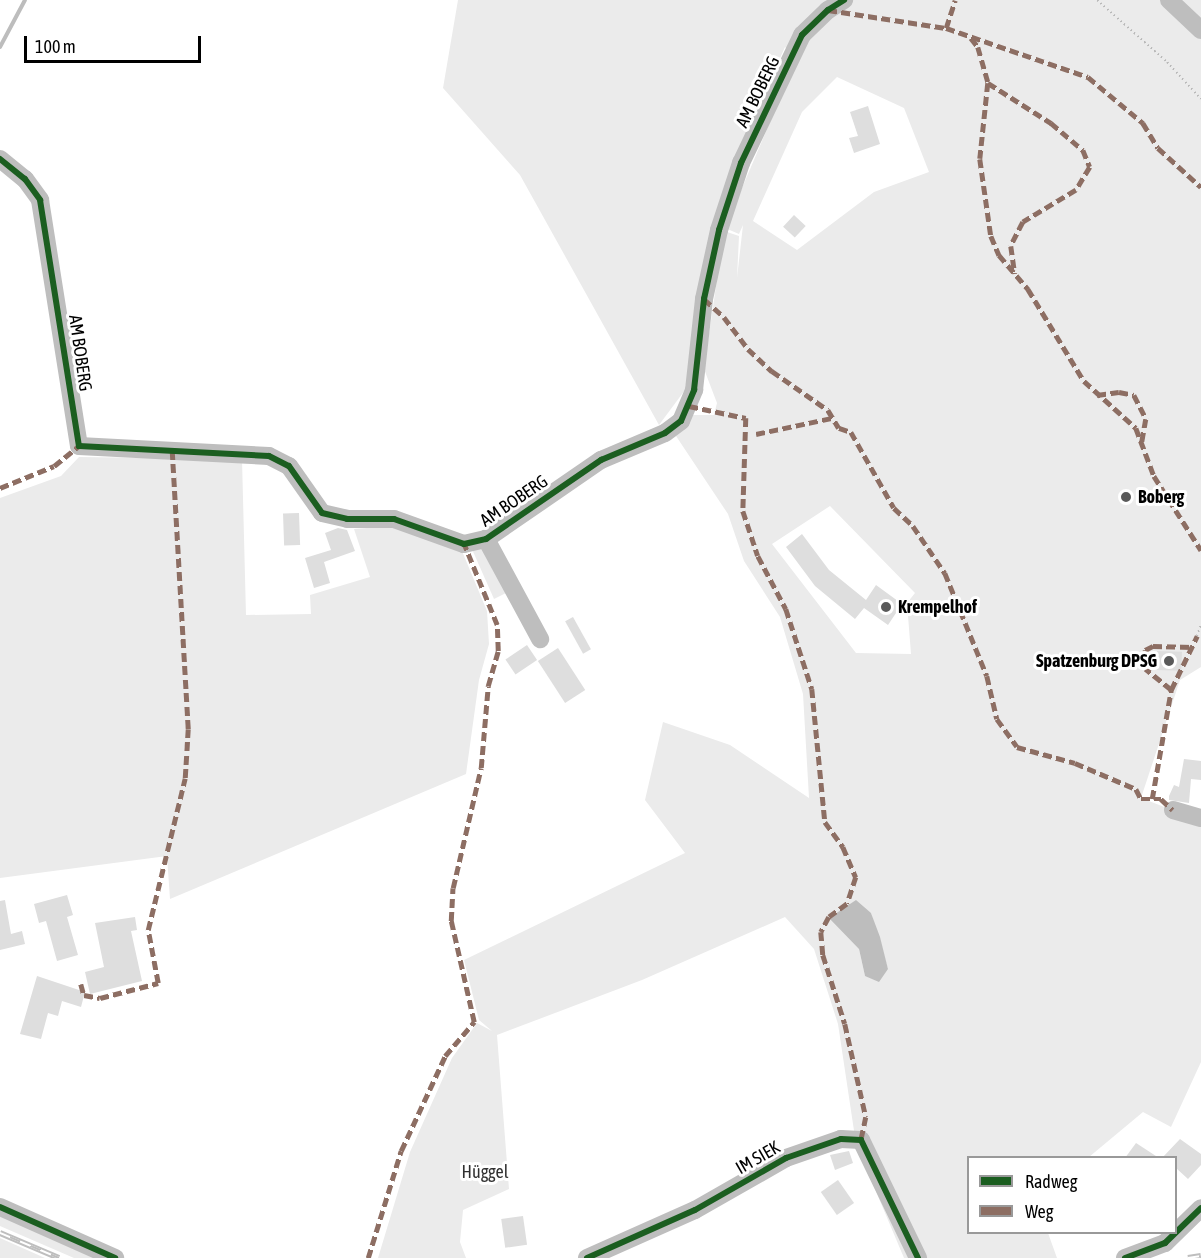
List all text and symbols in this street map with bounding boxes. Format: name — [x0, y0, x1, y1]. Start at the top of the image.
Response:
scale bar — [27, 24, 204, 62]
text: 100 m — [35, 36, 76, 57]
street label: AM BOBERG — [731, 53, 785, 131]
street label: AM BOBERG — [64, 313, 96, 393]
street label: AM BOBERG — [476, 471, 552, 531]
place label: Boberg — [1138, 486, 1184, 508]
marker: Boberg — [1119, 490, 1133, 504]
place label: Krempelhof — [898, 596, 977, 618]
marker: Krempelhof — [879, 600, 893, 614]
place label: Spatzenburg DPSG — [1036, 650, 1157, 672]
marker: Spatzenburg DPSG — [1162, 654, 1176, 668]
street label: IM SIEK — [732, 1137, 784, 1179]
legend — [967, 1156, 1177, 1234]
park label: Hüggel — [462, 1161, 508, 1183]
text: Radweg — [1025, 1171, 1077, 1192]
text: Weg — [1025, 1201, 1053, 1222]

